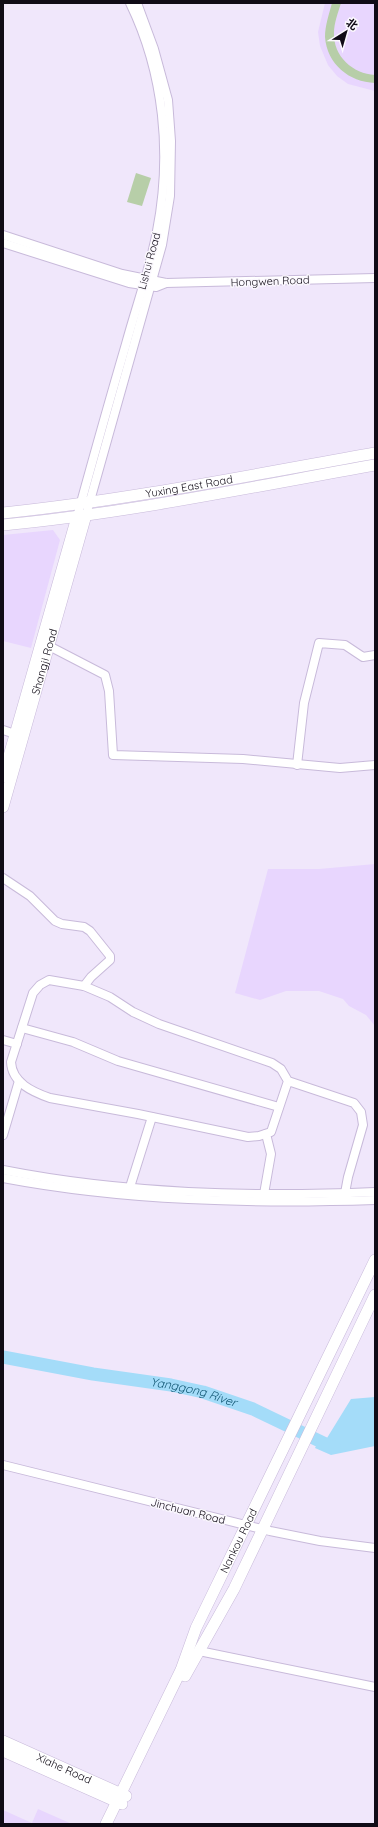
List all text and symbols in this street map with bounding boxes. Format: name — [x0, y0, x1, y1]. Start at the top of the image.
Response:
north arrow — [326, 12, 366, 52]
text: 北 — [343, 15, 361, 33]
street label: Lishui Road — [135, 231, 163, 291]
street label: Hongwen Road — [230, 273, 310, 289]
street label: Yuxing East Road — [144, 472, 234, 501]
street label: Shangji Road — [28, 627, 60, 696]
water label: Yanggong River — [150, 1374, 240, 1410]
street label: Jinchuan Road — [149, 1495, 227, 1527]
street label: Nankou Road — [217, 1506, 260, 1575]
street label: Xiahe Road — [35, 1750, 94, 1787]

